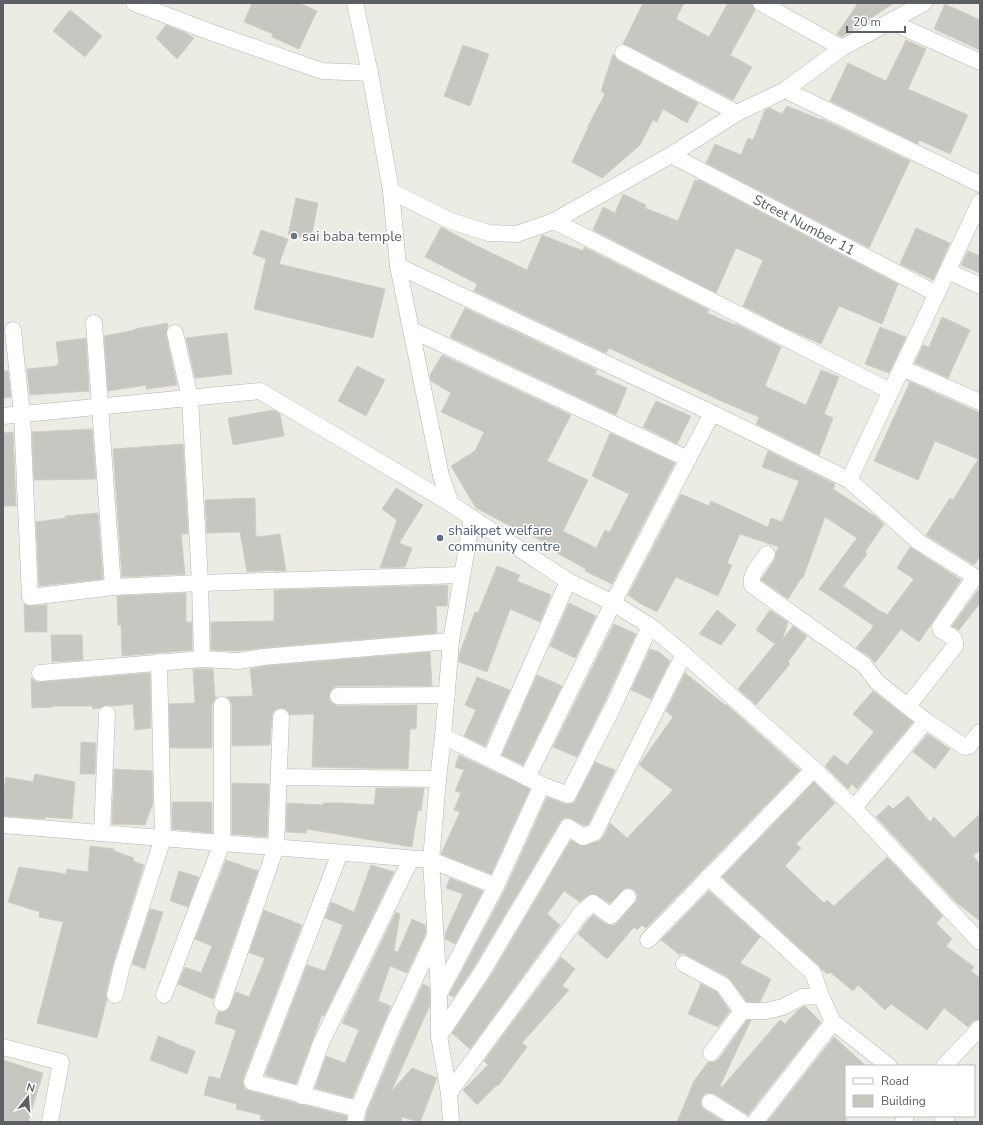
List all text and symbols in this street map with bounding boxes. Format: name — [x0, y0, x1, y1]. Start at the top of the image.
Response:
scale bar — [847, 8, 905, 34]
text: 20 m — [853, 14, 881, 30]
street label: Street Number 11 — [750, 190, 858, 260]
place label: sai baba temple — [302, 227, 402, 246]
marker: sai baba temple — [289, 231, 299, 241]
place label: shaikpet welfare community centre — [448, 521, 560, 556]
marker: shaikpet welfare community centre — [435, 533, 445, 543]
legend — [845, 1065, 975, 1117]
text: Road — [881, 1073, 909, 1089]
north arrow — [8, 1077, 48, 1117]
text: N — [25, 1080, 37, 1096]
text: Building — [881, 1093, 926, 1109]

